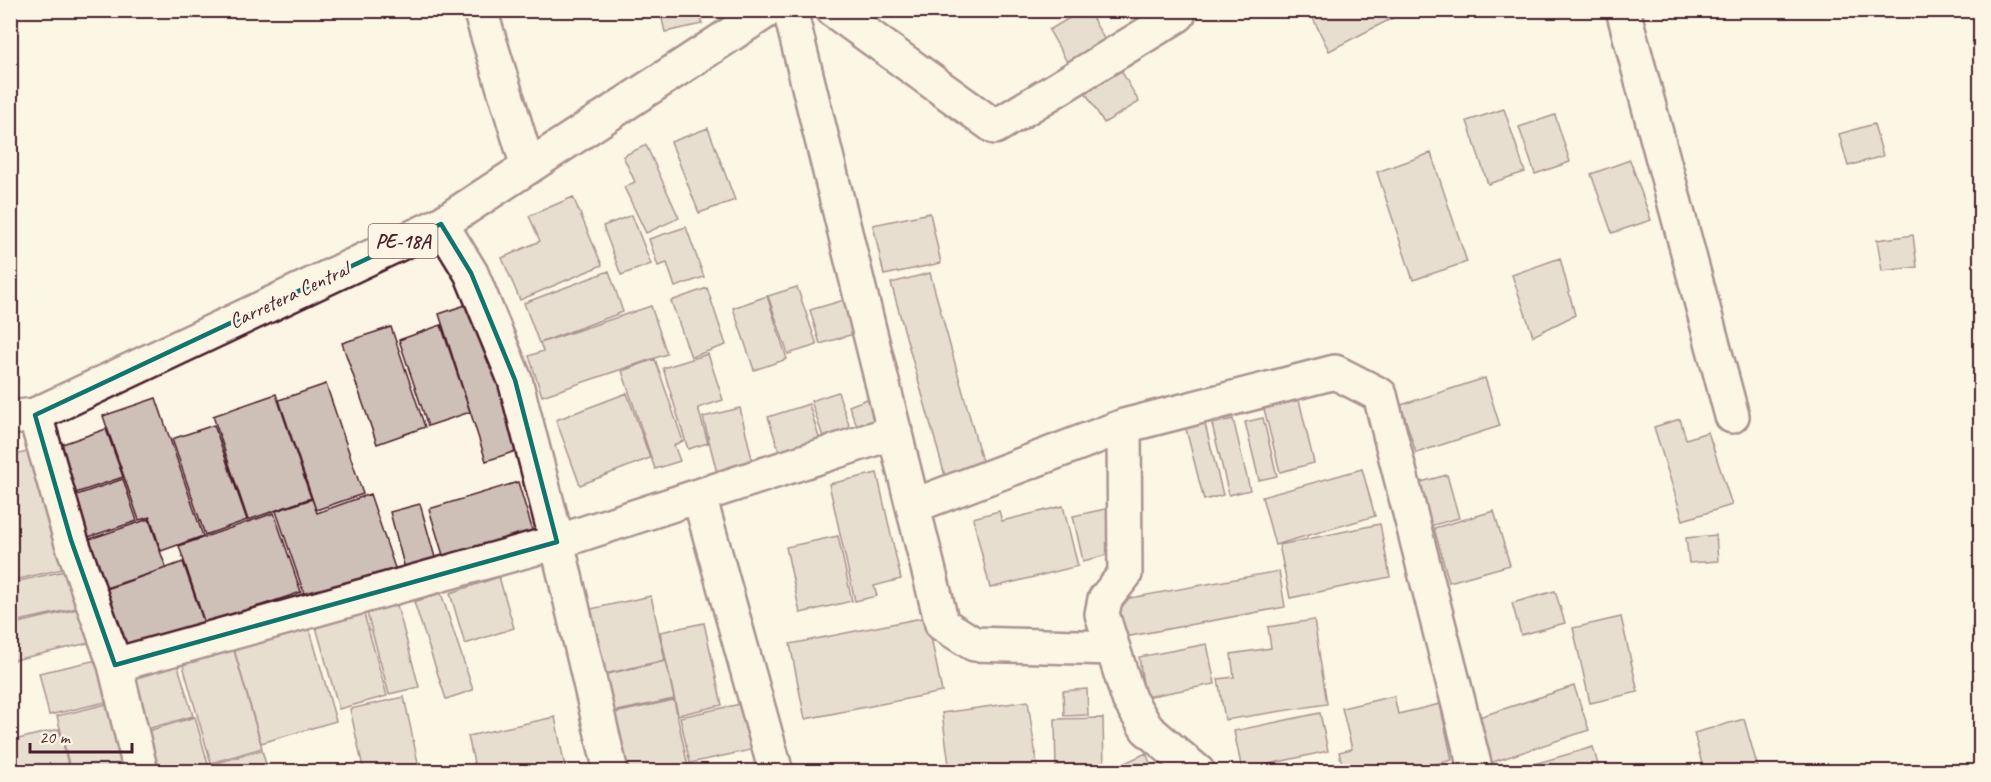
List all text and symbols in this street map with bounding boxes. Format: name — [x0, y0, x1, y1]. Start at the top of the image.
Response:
road number: PE-18A — [368, 224, 438, 258]
street label: Carretera Central — [225, 254, 356, 334]
scale bar — [30, 716, 132, 754]
text: 20 m — [39, 726, 72, 748]

